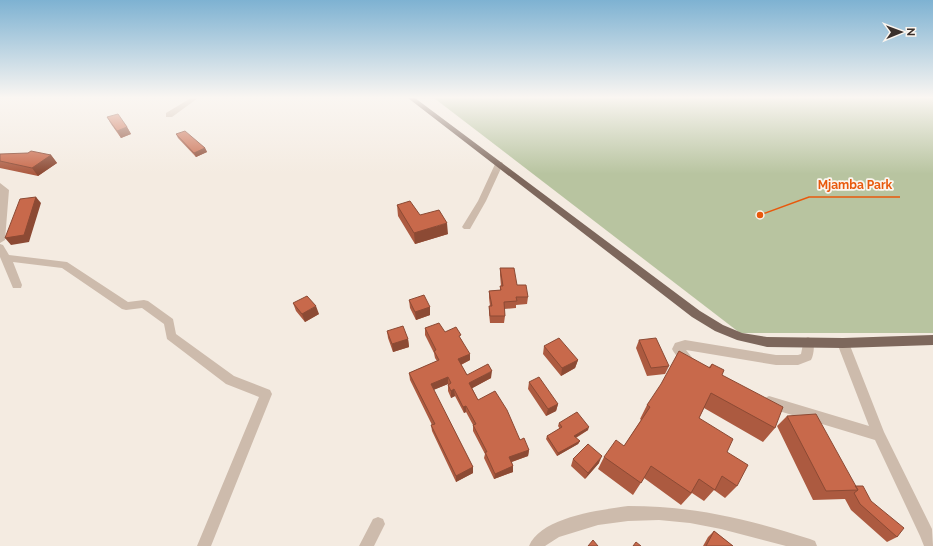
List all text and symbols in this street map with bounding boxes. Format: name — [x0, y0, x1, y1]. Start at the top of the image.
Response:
north arrow — [881, 12, 921, 52]
text: N — [904, 28, 917, 36]
callout: Mjamba Park — [809, 173, 900, 197]
text: Mjamba Park — [818, 178, 893, 192]

